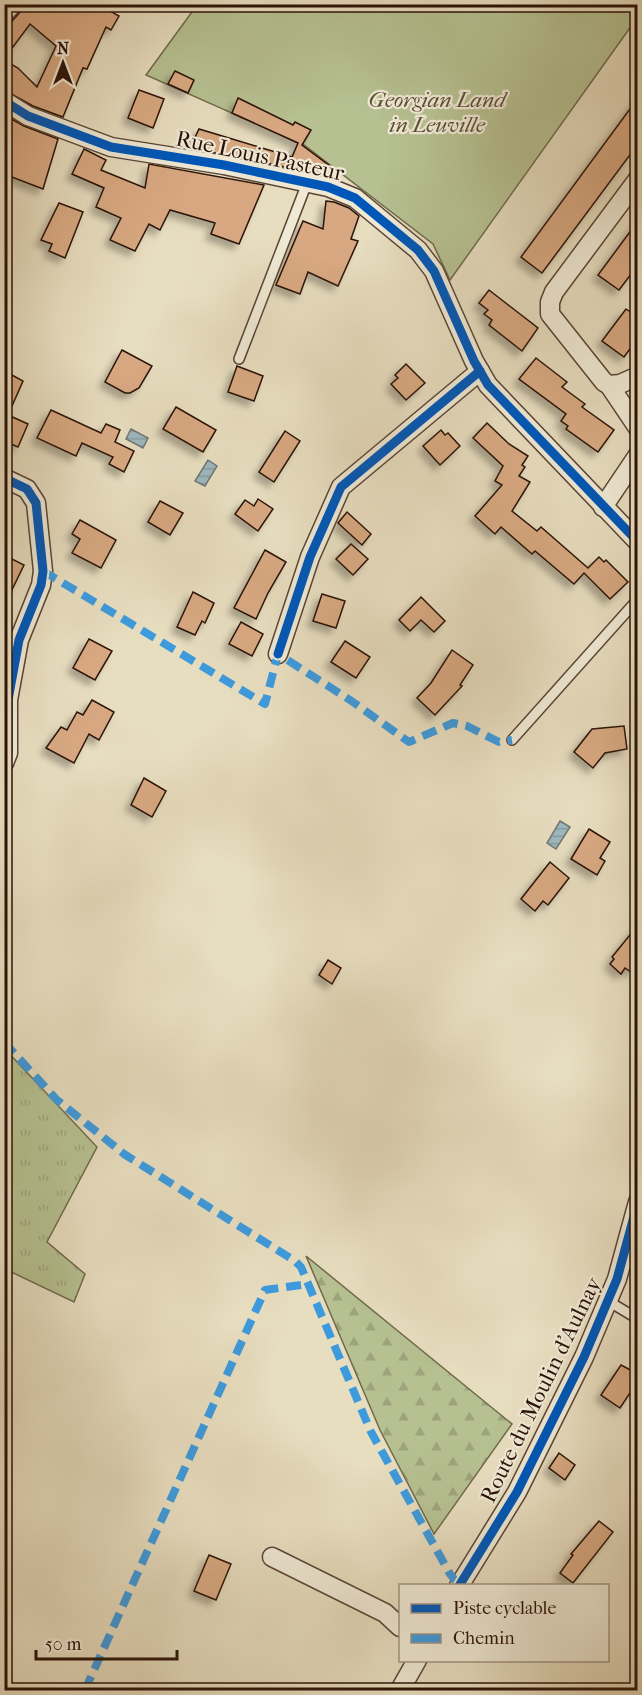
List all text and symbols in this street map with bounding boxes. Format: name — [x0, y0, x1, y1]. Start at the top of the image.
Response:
north arrow — [33, 33, 93, 93]
text: N — [57, 39, 70, 58]
park label: Georgian Land in Leuville — [369, 87, 508, 138]
street label: Rue Louis Pasteur — [173, 125, 347, 187]
street label: Route du Moulin d'Aulnay — [475, 1272, 607, 1507]
legend — [399, 1584, 609, 1662]
text: Piste cyclable — [453, 1598, 556, 1619]
scale bar — [36, 1623, 177, 1661]
text: Chemin — [453, 1628, 515, 1649]
text: 50 m — [45, 1634, 82, 1655]

